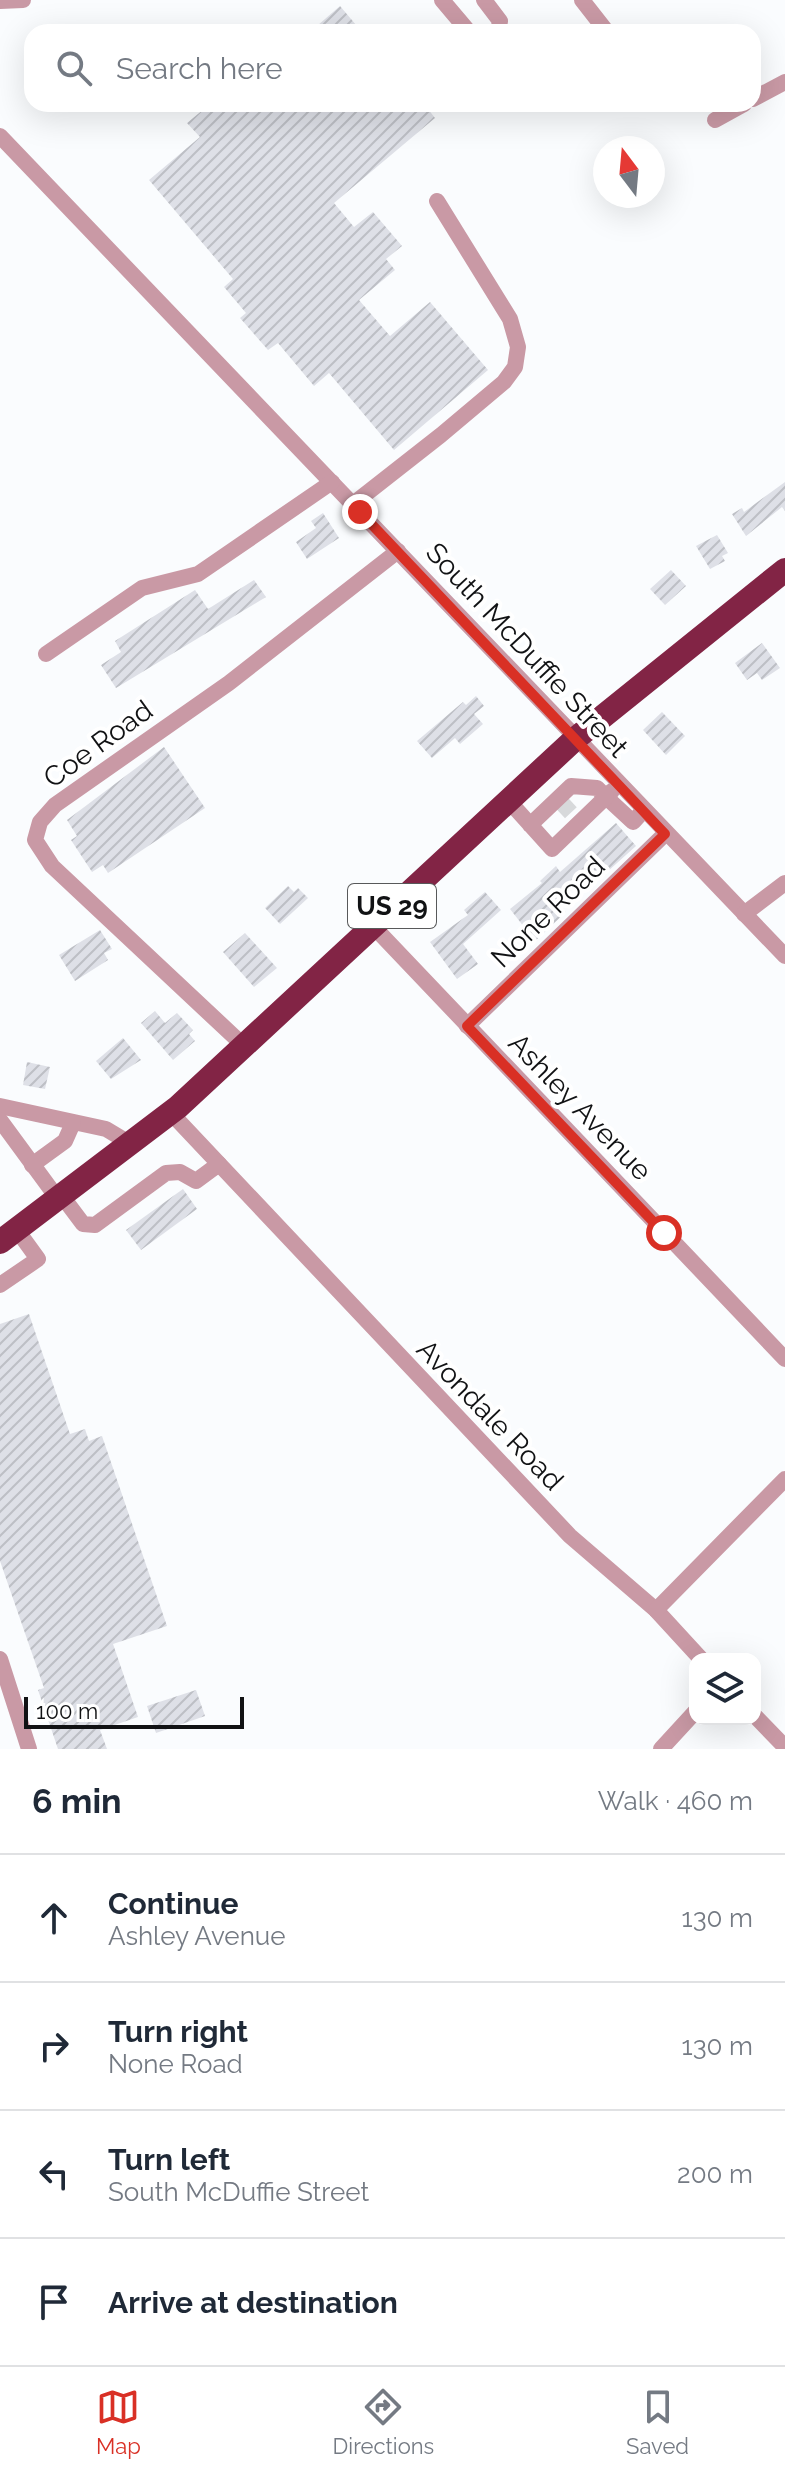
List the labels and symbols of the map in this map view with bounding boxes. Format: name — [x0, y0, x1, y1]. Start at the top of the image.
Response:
north arrow — [593, 136, 665, 208]
route end — [342, 494, 378, 530]
street label: South McDuffie Street — [419, 536, 635, 765]
street label: Coe Road — [37, 693, 159, 795]
street label: None Road — [484, 850, 612, 974]
road number: US 29 — [348, 884, 436, 928]
street label: Ashley Avenue — [502, 1027, 658, 1187]
route start — [646, 1215, 682, 1251]
street label: Avondale Road — [410, 1333, 570, 1497]
scale bar — [24, 1693, 244, 1729]

